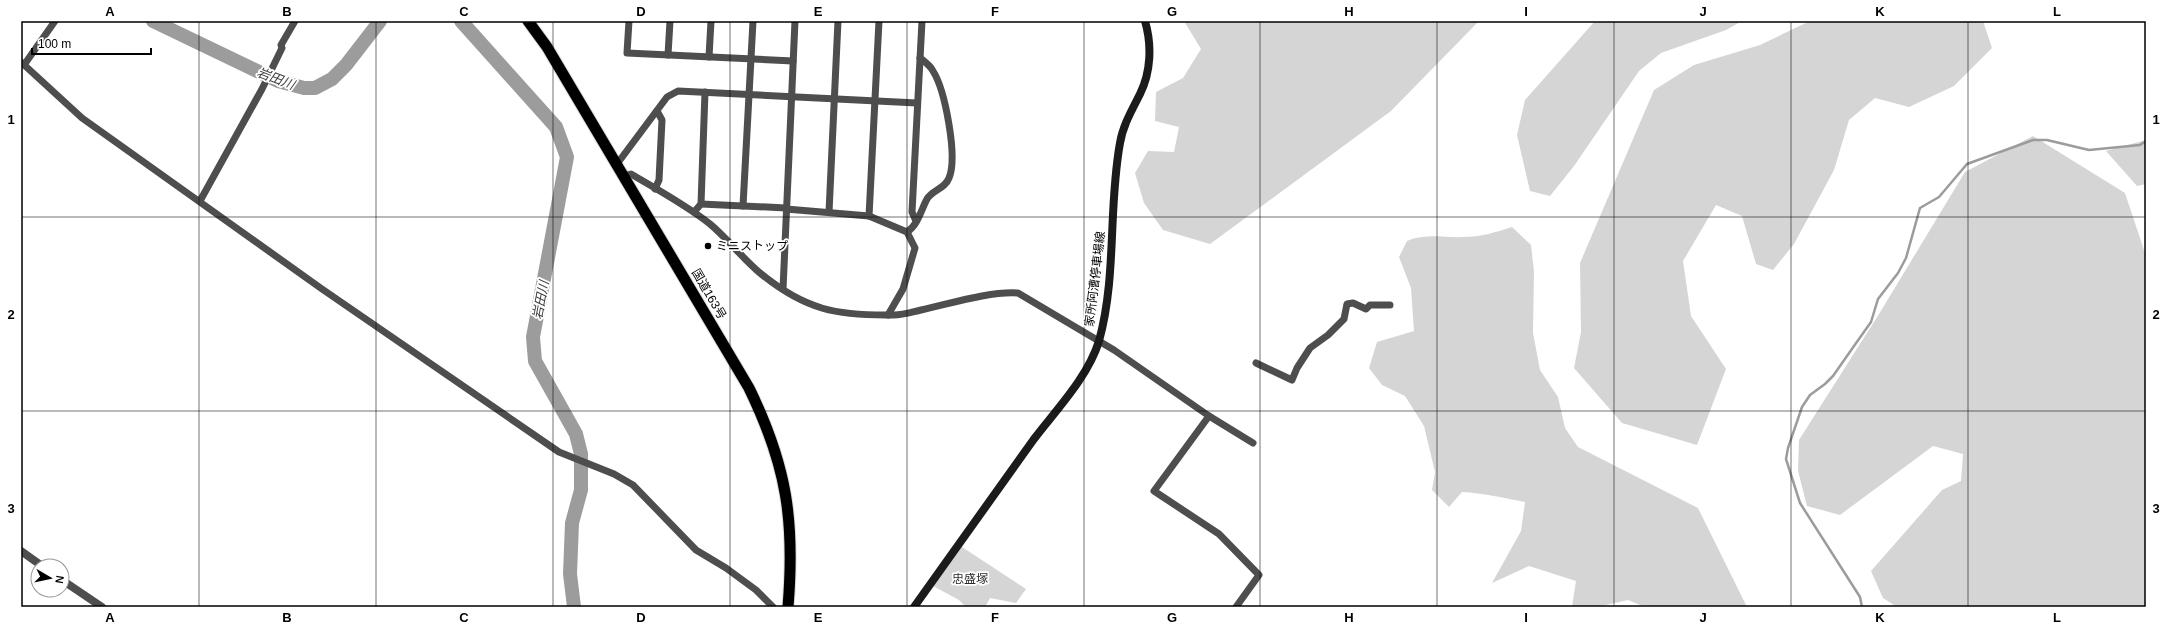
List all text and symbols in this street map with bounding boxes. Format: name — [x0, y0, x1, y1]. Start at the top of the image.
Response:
text: A — [105, 4, 115, 19]
text: B — [282, 4, 292, 19]
text: C — [459, 4, 469, 19]
text: D — [636, 4, 646, 19]
text: E — [814, 4, 823, 19]
text: F — [991, 4, 999, 19]
text: G — [1167, 4, 1177, 19]
text: H — [1344, 4, 1354, 19]
text: I — [1524, 4, 1528, 19]
text: J — [1699, 4, 1707, 19]
text: K — [1875, 4, 1885, 19]
text: L — [2053, 4, 2061, 19]
scale bar — [32, 30, 151, 56]
text: 100 m — [38, 37, 71, 51]
water label: 岩田川 — [255, 64, 299, 93]
text: 1 — [7, 112, 15, 127]
text: 1 — [2152, 112, 2160, 127]
street label: 家所阿漕停車場線 — [1082, 230, 1108, 328]
place label: ミニストップ — [716, 239, 788, 253]
marker: ミニストップ — [703, 241, 713, 251]
street label: 国道163号 — [689, 266, 729, 322]
water label: 岩田川 — [529, 278, 552, 321]
text: 2 — [7, 307, 15, 322]
text: 2 — [2152, 307, 2160, 322]
text: 3 — [7, 501, 15, 516]
text: 3 — [2152, 501, 2160, 516]
north arrow — [30, 558, 70, 598]
park label: 忠盛塚 — [952, 572, 988, 586]
text: N — [53, 575, 66, 584]
text: A — [105, 610, 115, 625]
text: B — [282, 610, 292, 625]
text: C — [459, 610, 469, 625]
text: D — [636, 610, 646, 625]
text: E — [814, 610, 823, 625]
text: F — [991, 610, 999, 625]
text: G — [1167, 610, 1177, 625]
text: H — [1344, 610, 1354, 625]
text: I — [1524, 610, 1528, 625]
text: J — [1699, 610, 1707, 625]
text: K — [1875, 610, 1885, 625]
text: L — [2053, 610, 2061, 625]

